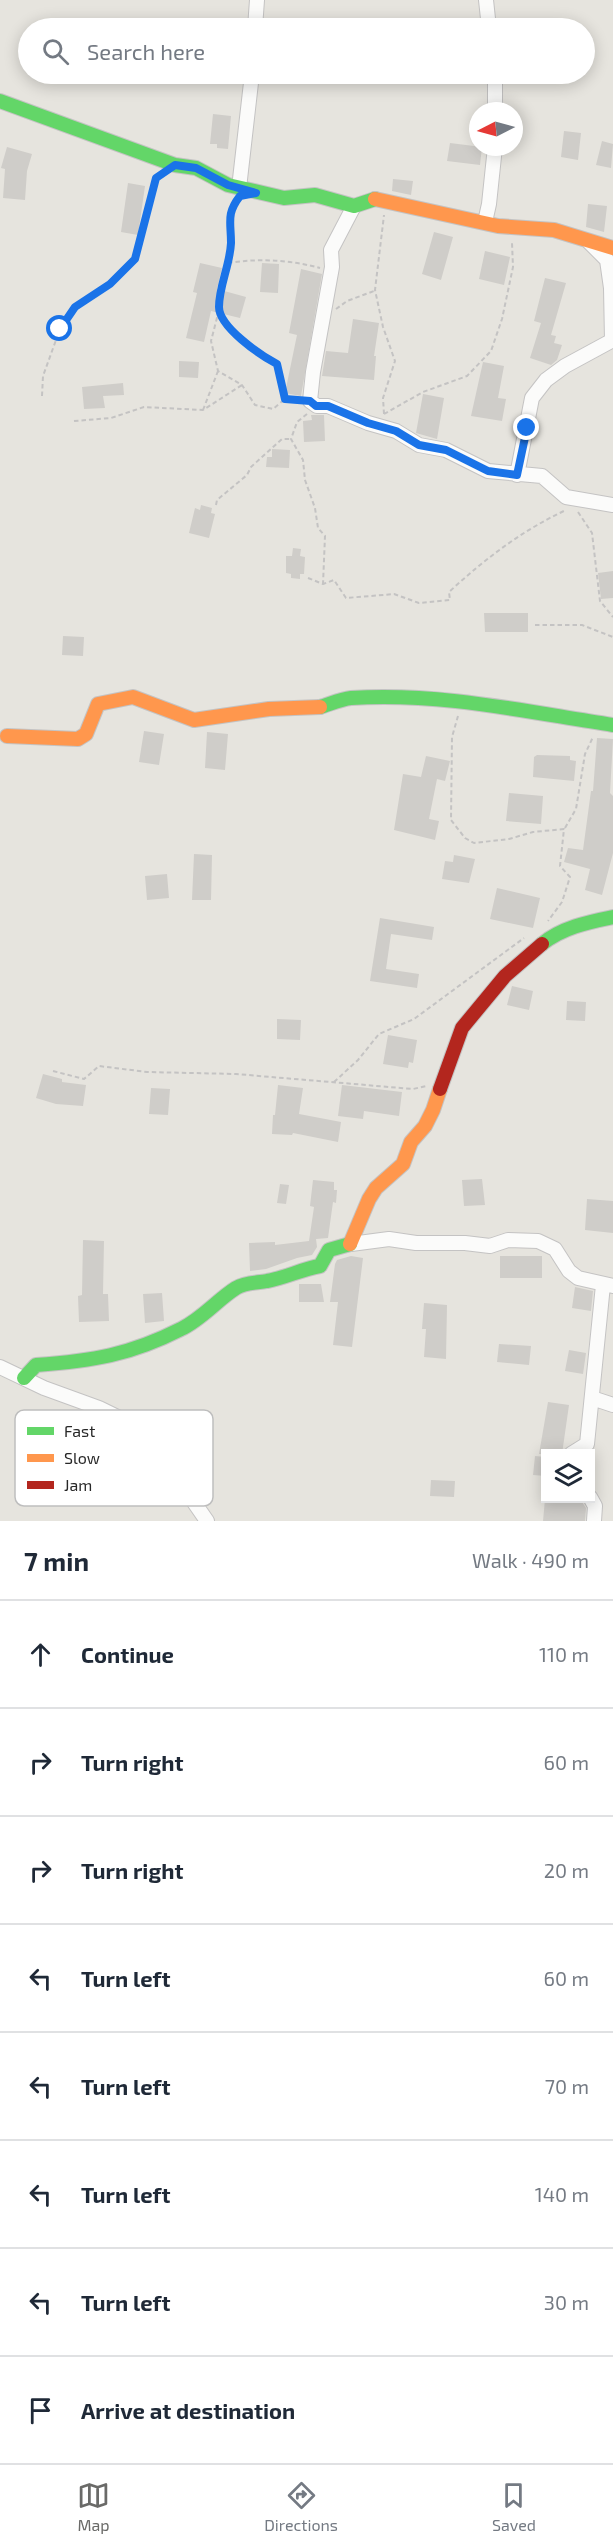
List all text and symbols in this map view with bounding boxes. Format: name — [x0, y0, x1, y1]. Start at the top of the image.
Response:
search box — [18, 18, 595, 84]
icon: search — [39, 35, 72, 68]
text: Search here — [87, 38, 205, 64]
north arrow — [469, 102, 523, 156]
route start — [46, 315, 72, 341]
route end — [513, 414, 539, 440]
legend — [15, 1410, 213, 1506]
text: Fast — [64, 1421, 95, 1440]
text: Slow — [64, 1448, 100, 1467]
map controls — [541, 1449, 595, 1503]
button: layers — [541, 1449, 595, 1503]
text: Jam — [64, 1475, 92, 1494]
text: 7 min — [24, 1545, 89, 1576]
text: Walk · 490 m — [472, 1548, 589, 1572]
icon: ahead — [24, 1638, 57, 1671]
text: Continue — [81, 1641, 174, 1667]
text: 110 m — [539, 1642, 589, 1666]
icon: right — [24, 1746, 57, 1779]
text: Turn right — [81, 1749, 183, 1775]
text: 60 m — [544, 1750, 589, 1774]
icon: right — [24, 1854, 57, 1887]
text: Turn right — [81, 1857, 183, 1883]
text: 20 m — [544, 1858, 589, 1882]
icon: left — [24, 1962, 57, 1995]
text: Turn left — [81, 1965, 170, 1991]
text: 60 m — [544, 1966, 589, 1990]
icon: left — [24, 2070, 57, 2103]
text: Turn left — [81, 2073, 170, 2099]
text: 70 m — [545, 2074, 589, 2098]
icon: left — [24, 2178, 57, 2211]
text: Turn left — [81, 2181, 170, 2207]
text: 140 m — [535, 2182, 589, 2206]
icon: left — [24, 2286, 57, 2319]
text: Turn left — [81, 2289, 170, 2315]
text: 30 m — [544, 2290, 589, 2314]
icon: arrive — [24, 2394, 57, 2427]
text: Arrive at destination — [81, 2397, 295, 2423]
tab: Map — [77, 2479, 110, 2534]
tab: Directions — [264, 2479, 338, 2534]
tab: Saved — [492, 2479, 536, 2534]

